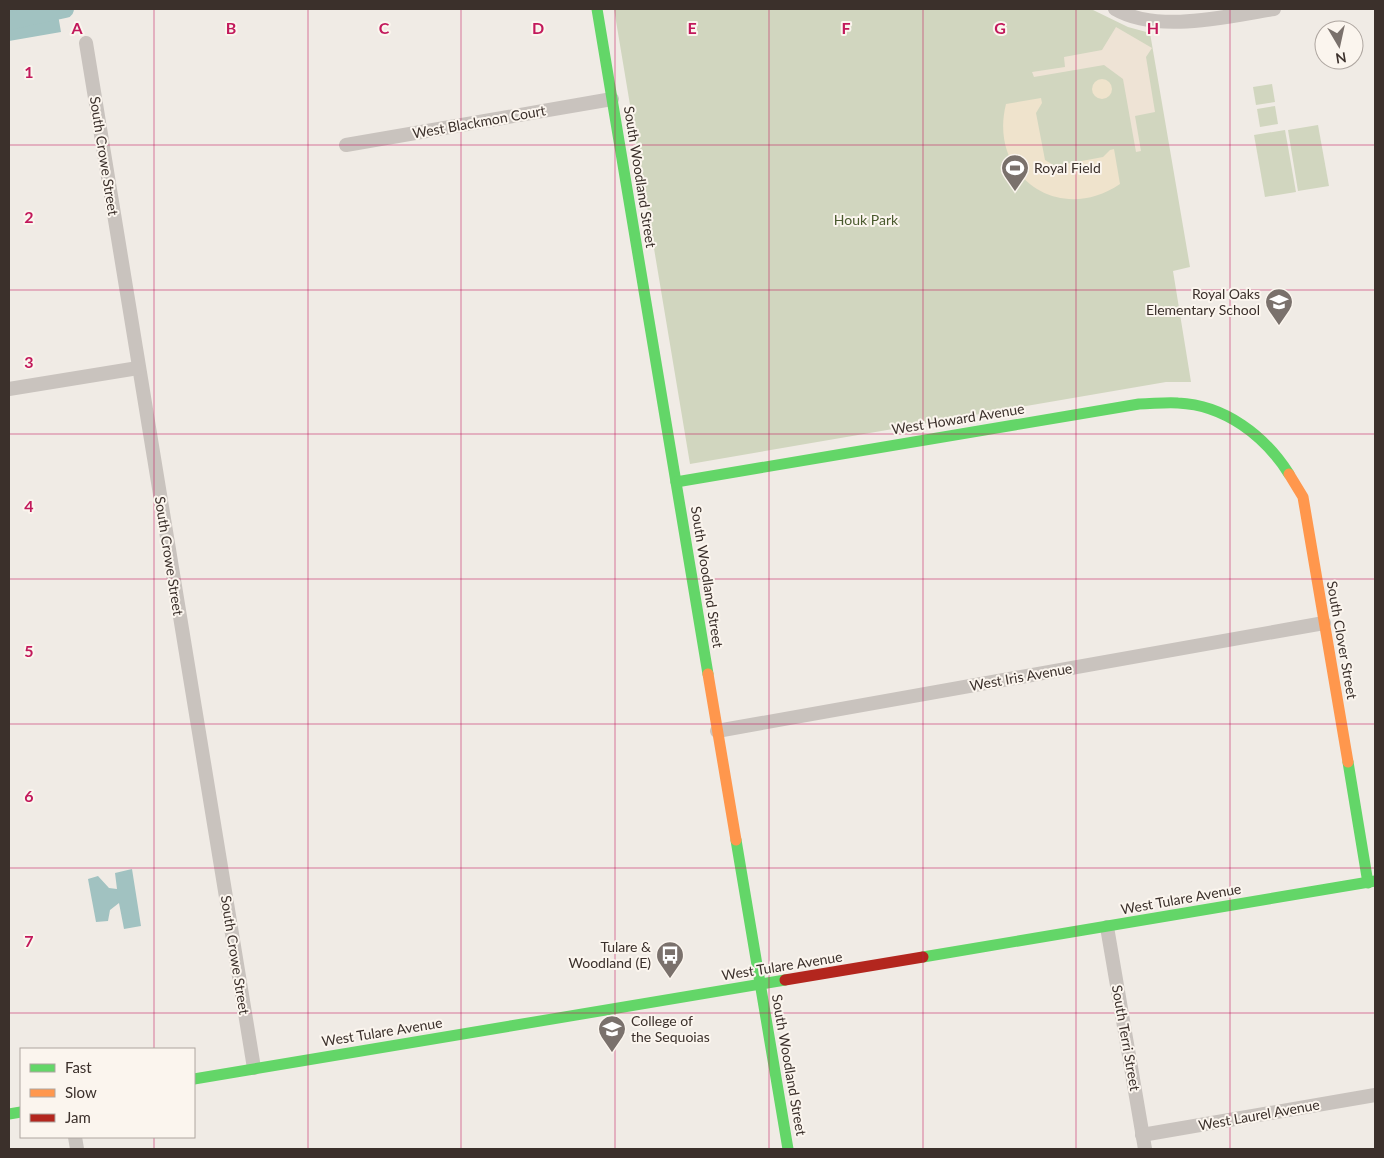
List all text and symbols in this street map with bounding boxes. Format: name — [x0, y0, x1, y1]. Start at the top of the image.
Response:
text: A — [70, 18, 83, 37]
text: B — [226, 18, 236, 37]
text: C — [379, 18, 390, 37]
text: D — [532, 18, 544, 37]
text: E — [687, 18, 697, 37]
text: F — [841, 18, 851, 37]
text: G — [994, 18, 1006, 37]
text: H — [1147, 18, 1159, 37]
north arrow — [1314, 20, 1364, 70]
text: N — [1334, 49, 1348, 68]
text: 1 — [24, 62, 34, 81]
street label: South Crowe Street — [87, 95, 122, 217]
street label: West Blackmon Court — [411, 101, 547, 142]
street label: South Woodland Street — [621, 105, 660, 249]
sports icon: Royal Field — [1000, 153, 1030, 192]
place label: Royal Field — [1034, 159, 1101, 176]
text: 2 — [24, 207, 34, 226]
park label: Houk Park — [834, 211, 899, 228]
place label: Royal Oaks Elementary School — [1146, 285, 1260, 318]
school or university icon: Royal Oaks Elementary School — [1264, 287, 1294, 326]
text: 3 — [24, 352, 34, 371]
street label: West Howard Avenue — [890, 400, 1025, 437]
street label: South Crowe Street — [152, 495, 187, 617]
text: 4 — [24, 496, 34, 515]
street label: South Woodland Street — [688, 505, 727, 649]
street label: South Clover Street — [1324, 579, 1361, 700]
text: 5 — [24, 641, 34, 660]
street label: West Iris Avenue — [968, 659, 1073, 694]
text: 6 — [24, 786, 34, 805]
street label: West Tulare Avenue — [1119, 880, 1242, 917]
street label: South Crowe Street — [218, 894, 253, 1016]
text: 7 — [24, 931, 34, 950]
place label: Tulare & Woodland (E) — [569, 938, 651, 971]
bus stop icon: Tulare & Woodland (E) — [655, 940, 685, 979]
street label: West Tulare Avenue — [720, 948, 843, 983]
street label: South Terri Street — [1109, 984, 1144, 1092]
street label: South Woodland Street — [769, 993, 810, 1137]
place label: College of the Sequoias — [631, 1012, 710, 1045]
street label: West Tulare Avenue — [320, 1014, 443, 1049]
school or university icon: College of the Sequoias — [597, 1014, 627, 1053]
legend — [20, 1048, 195, 1138]
text: Fast — [65, 1058, 92, 1076]
text: Slow — [65, 1083, 97, 1101]
street label: West Laurel Avenue — [1197, 1095, 1321, 1134]
text: Jam — [65, 1108, 91, 1126]

